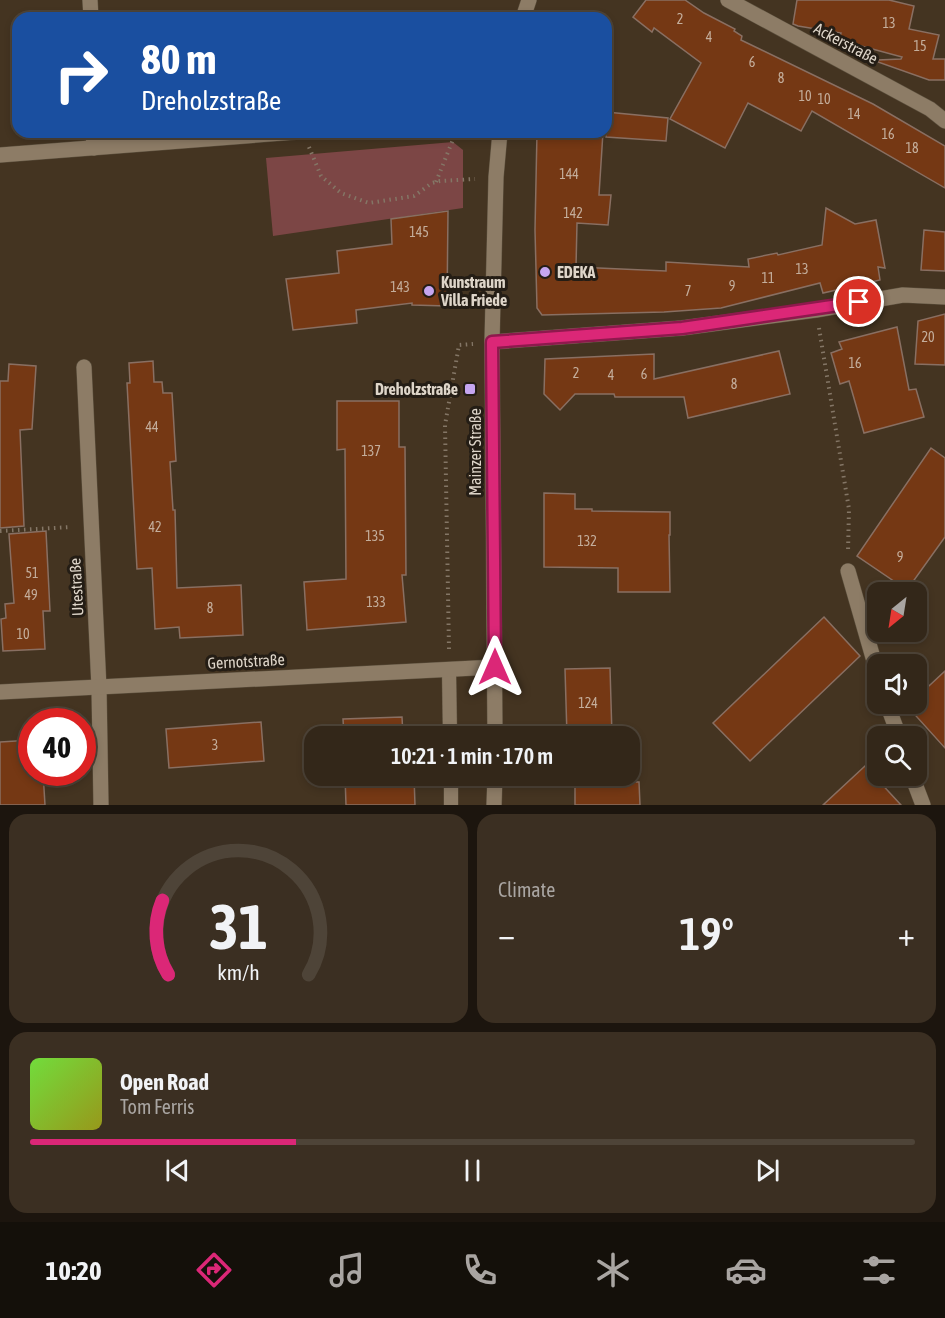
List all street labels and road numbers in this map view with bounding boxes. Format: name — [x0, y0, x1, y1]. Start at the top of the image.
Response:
street label: Ackerstraße — [811, 19, 881, 67]
street label: Mainzer Straße — [466, 408, 484, 496]
street label: Utestraße — [65, 558, 87, 616]
street label: Gernotstraße — [207, 650, 285, 672]

